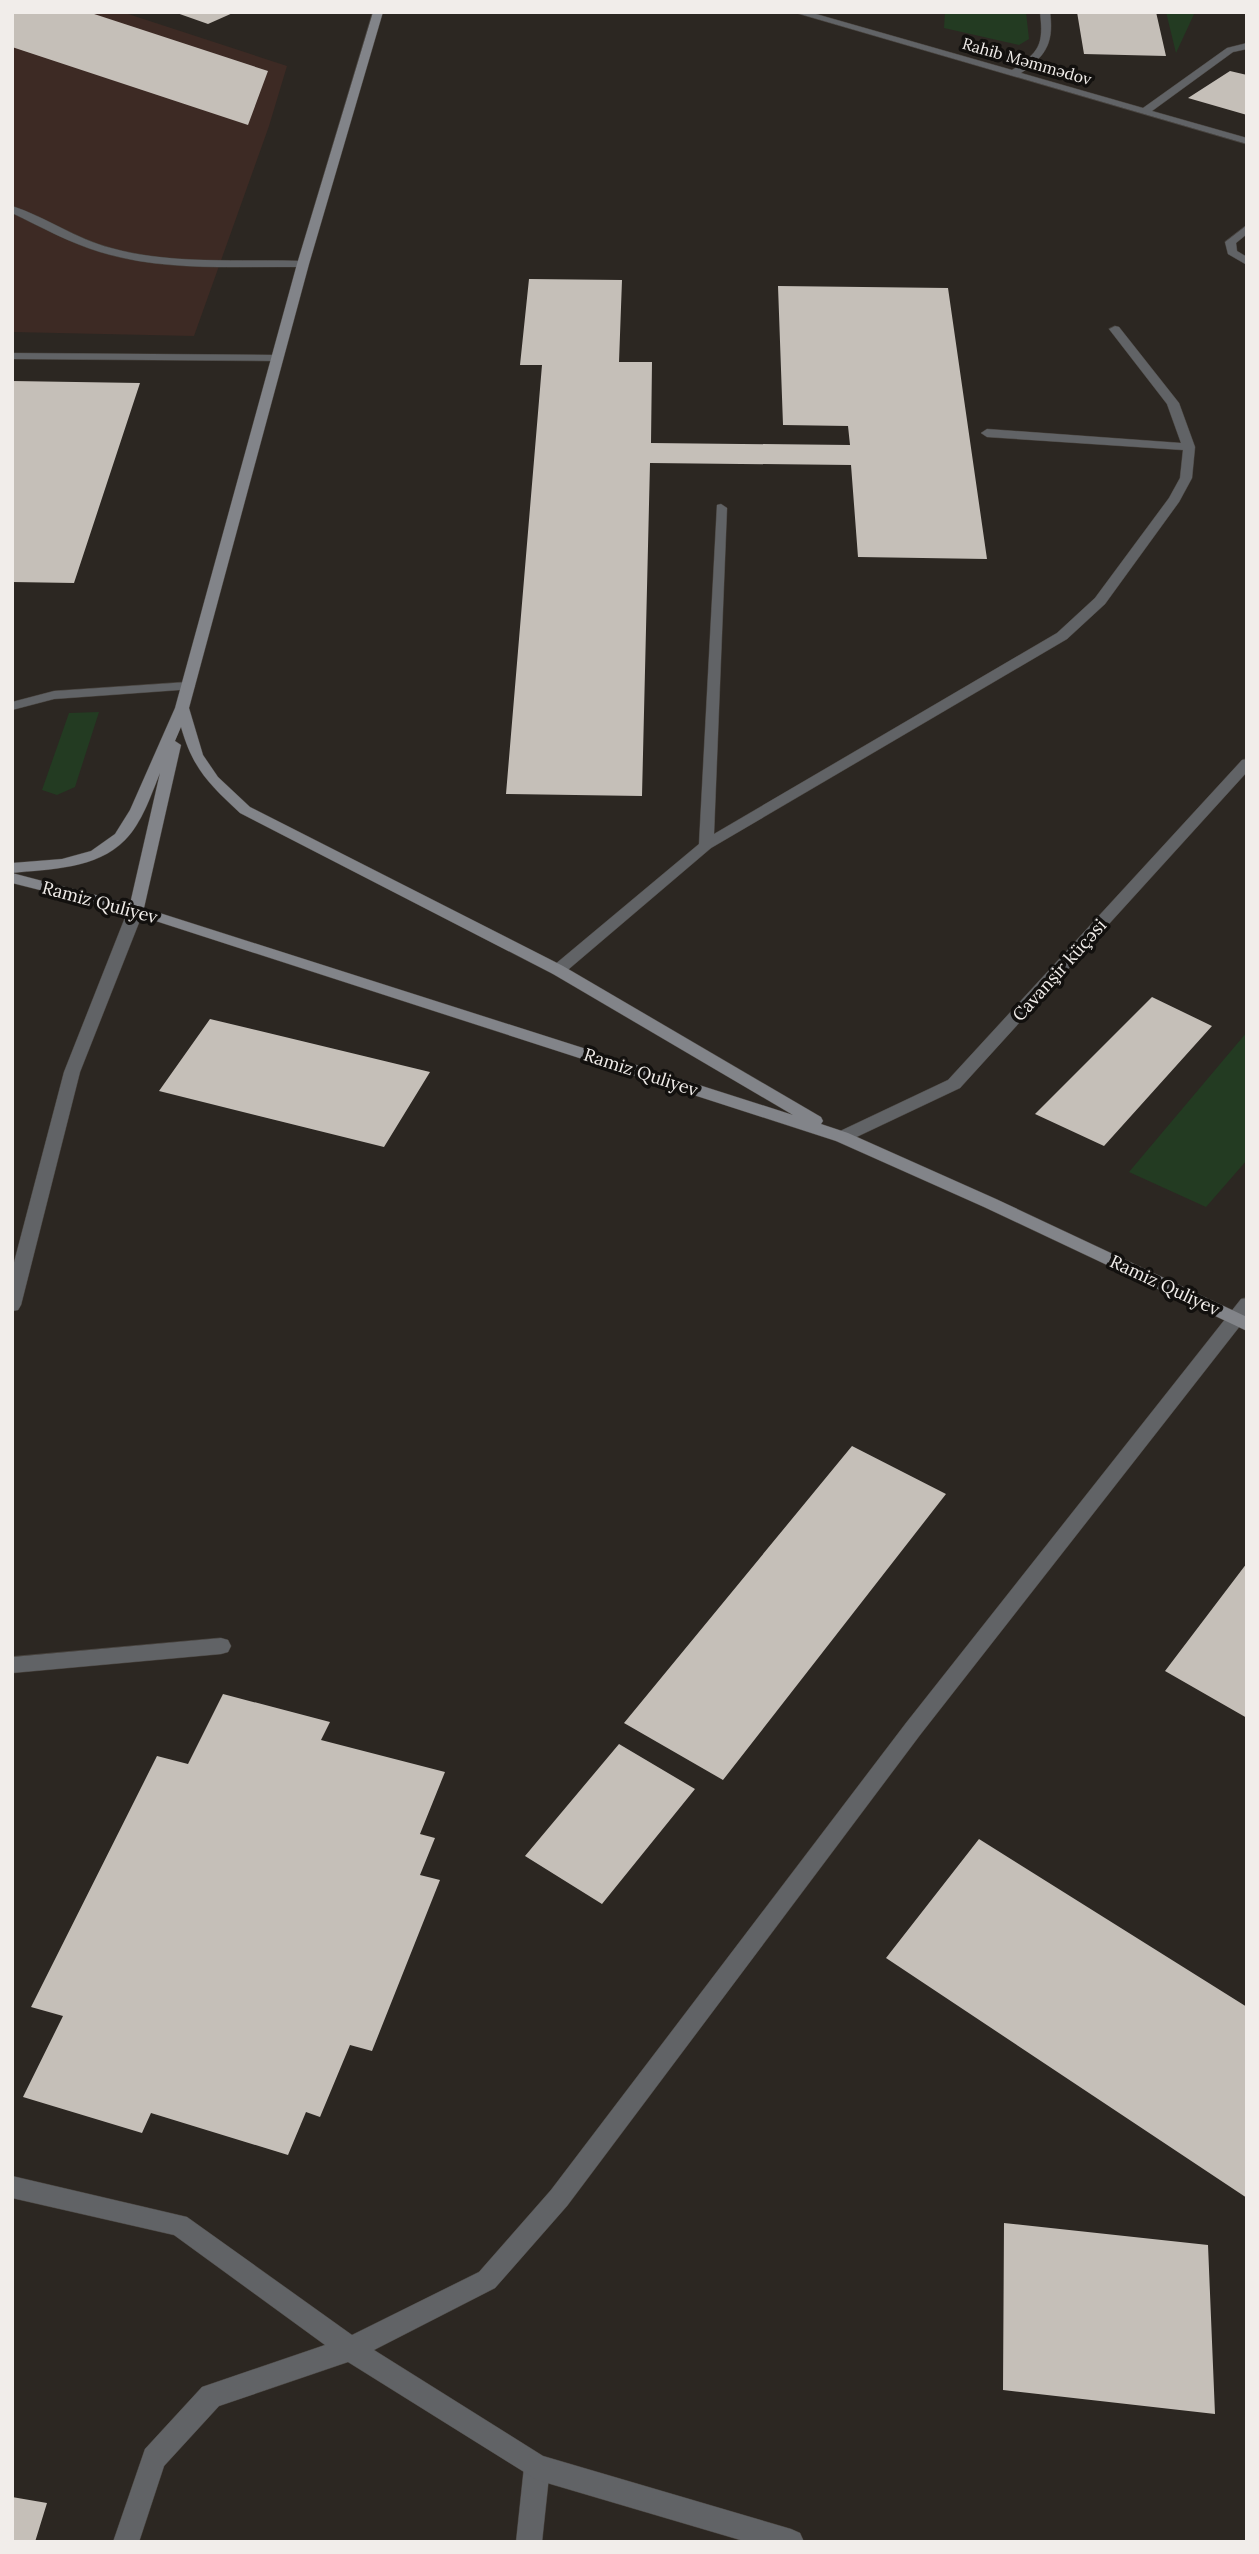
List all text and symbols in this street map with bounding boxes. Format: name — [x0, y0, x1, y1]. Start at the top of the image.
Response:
street label: Rahib Məmmədov — [960, 33, 1095, 89]
street label: Ramiz Quliyev — [40, 876, 161, 929]
street label: Cavanşir küçəsi — [1007, 914, 1111, 1026]
street label: Ramiz Quliyev — [581, 1043, 702, 1102]
street label: Ramiz Quliyev — [1106, 1249, 1224, 1321]

